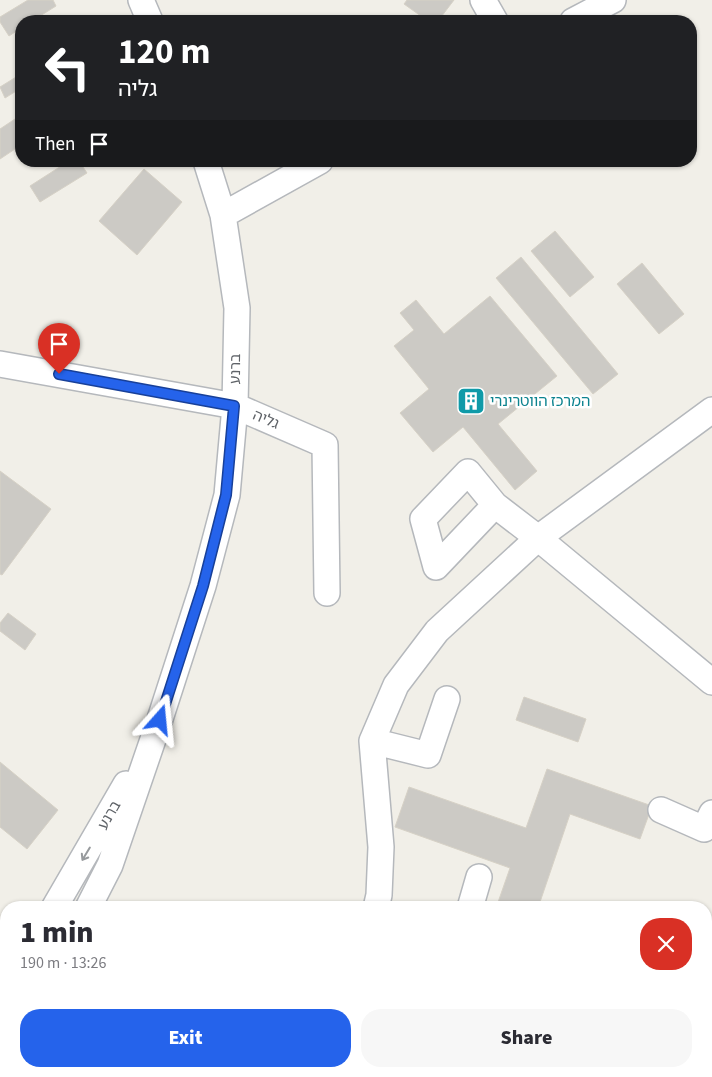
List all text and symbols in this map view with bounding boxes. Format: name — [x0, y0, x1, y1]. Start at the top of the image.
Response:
text: 120 m — [118, 27, 210, 77]
icon: left — [35, 35, 100, 100]
text: גליה — [118, 73, 157, 105]
icon: arrive — [85, 130, 113, 158]
text: Then — [35, 131, 75, 158]
pin — [38, 323, 80, 374]
icon: arrive — [45, 330, 73, 358]
street label: ברנע — [225, 353, 246, 385]
building icon: המרכז הווטרינרי — [456, 386, 486, 416]
place label: המרכז הווטרינרי — [490, 391, 590, 412]
street label: גליה — [249, 405, 283, 434]
position arrow — [133, 693, 185, 745]
street label: ברנע — [93, 796, 126, 834]
one-way arrow — [80, 847, 90, 861]
text: 1 min — [20, 911, 94, 954]
button: close — [640, 918, 692, 970]
text: 190 m · 13:26 — [20, 952, 107, 974]
button: Exit — [20, 1009, 351, 1067]
button: Share — [361, 1009, 692, 1067]

